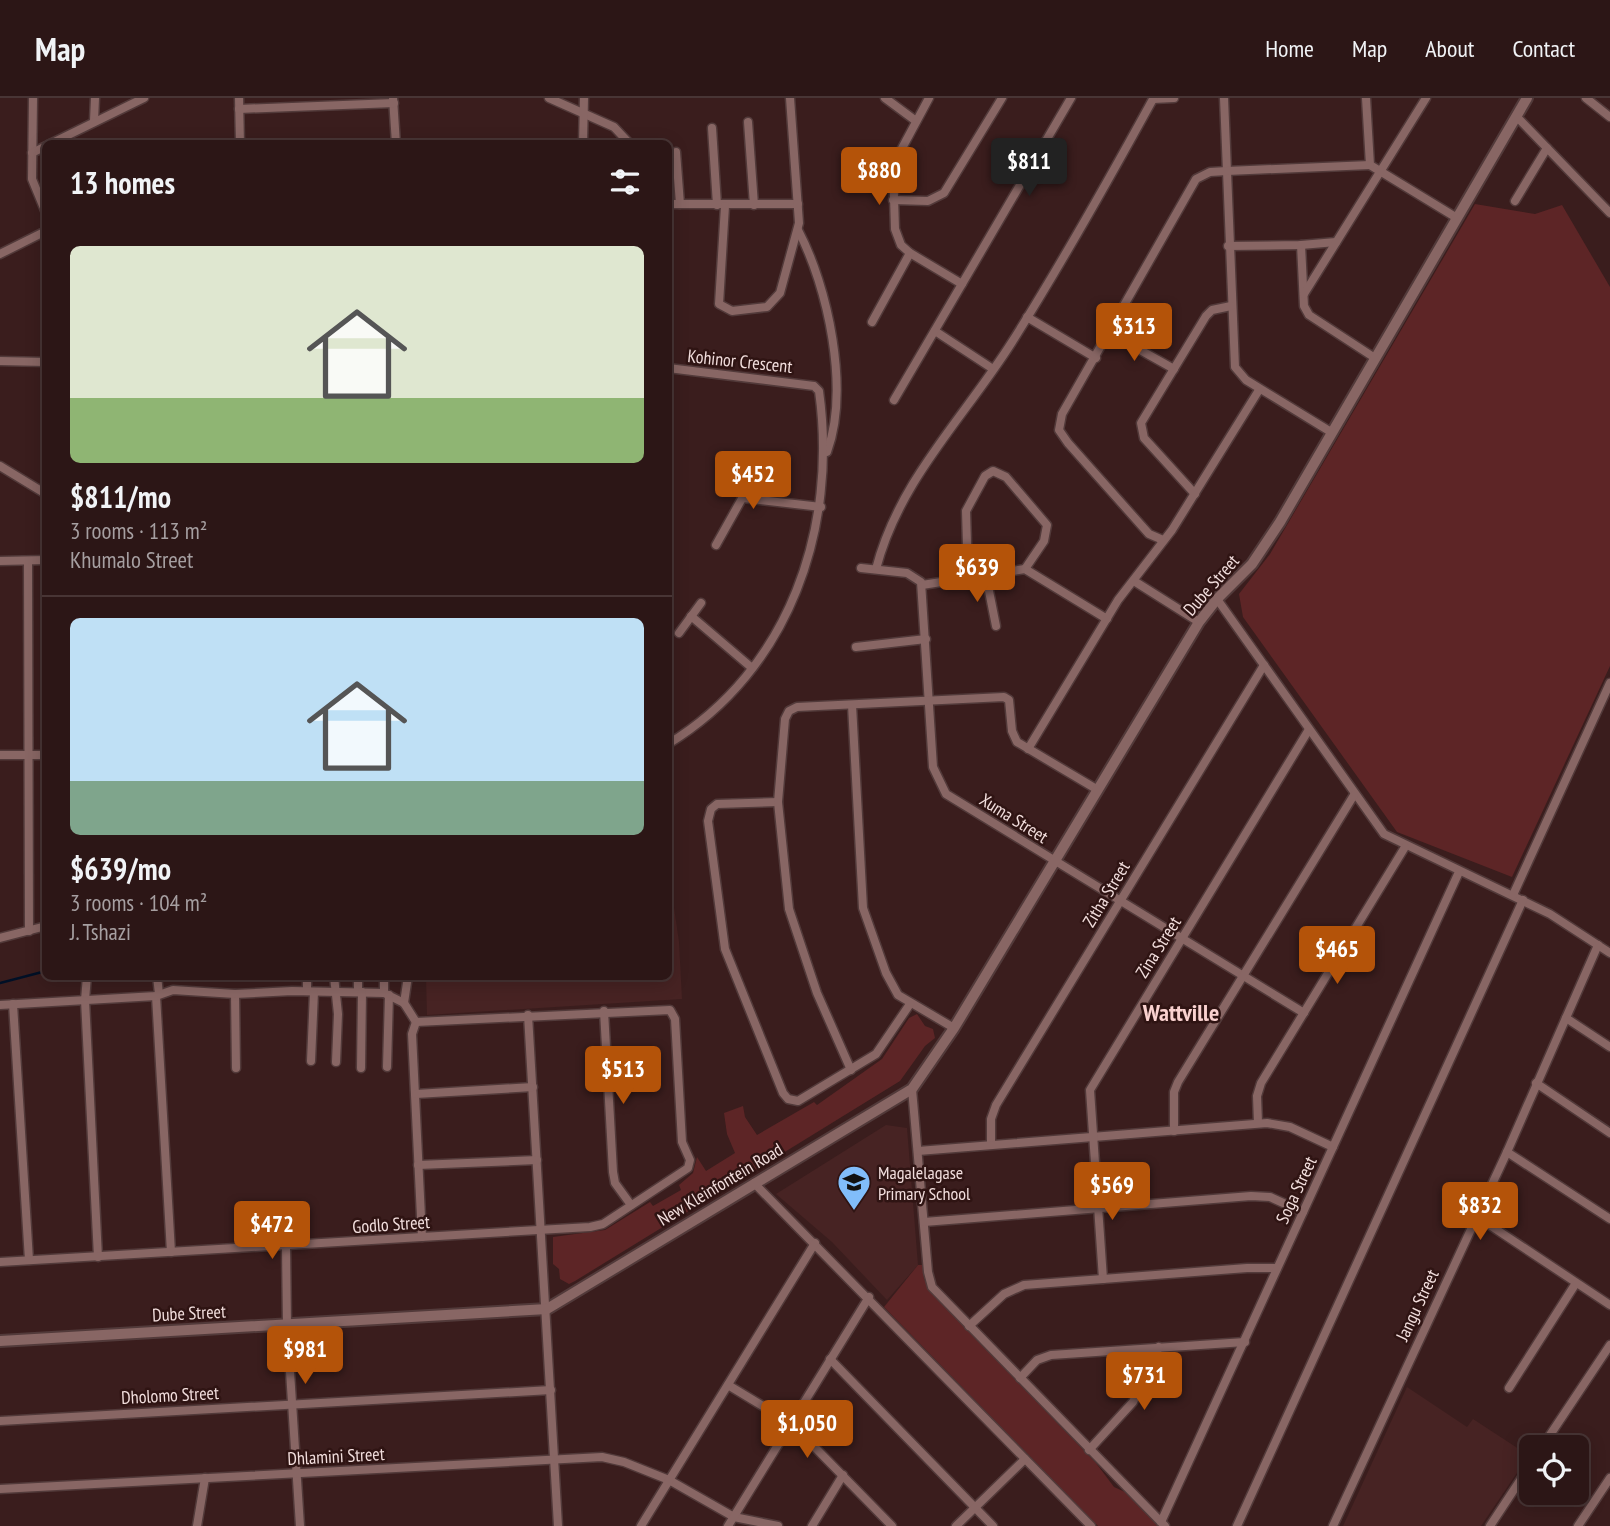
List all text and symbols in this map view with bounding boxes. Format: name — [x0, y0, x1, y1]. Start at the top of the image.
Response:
text: Map — [35, 27, 85, 70]
text: Home — [1265, 33, 1314, 64]
text: Map — [1352, 33, 1387, 64]
text: About — [1425, 33, 1474, 64]
text: Contact — [1512, 33, 1575, 64]
pin: $811 — [988, 139, 1070, 198]
text: $811 — [1007, 146, 1051, 175]
pin: $880 — [838, 148, 920, 207]
text: $880 — [857, 155, 901, 184]
text: 13 homes — [70, 163, 175, 202]
icon: filters — [606, 163, 644, 201]
icon: home — [294, 291, 420, 417]
pin: $313 — [1093, 303, 1175, 363]
text: $313 — [1112, 311, 1156, 340]
street label: Kohinor Crescent — [687, 344, 793, 378]
pin: $452 — [712, 452, 794, 511]
text: $452 — [731, 459, 775, 488]
text: $811/mo — [70, 477, 171, 516]
text: 3 rooms · 113 m² — [70, 516, 207, 545]
text: Khumalo Street — [70, 545, 193, 574]
pin: $639 — [936, 545, 1018, 604]
street label: Dube Street — [1178, 550, 1244, 620]
text: $639 — [955, 552, 999, 581]
icon: home — [294, 663, 420, 789]
street label: Xuma Street — [975, 788, 1053, 848]
text: $639/mo — [70, 849, 171, 888]
street label: Zitha Street — [1077, 857, 1135, 931]
text: 3 rooms · 104 m² — [70, 888, 207, 917]
street label: Zina Street — [1130, 912, 1186, 982]
text: J. Tshazi — [70, 917, 131, 946]
pin: $465 — [1296, 926, 1378, 986]
text: $465 — [1315, 934, 1359, 963]
district label: Wattville — [1142, 997, 1219, 1028]
pin: $513 — [582, 1046, 664, 1106]
text: $513 — [601, 1054, 645, 1083]
street label: New Kleinfontein Road — [653, 1138, 787, 1230]
street label: Soga Street — [1270, 1153, 1322, 1227]
place label: Magalelagase Primary School — [878, 1161, 971, 1205]
pin: $569 — [1071, 1162, 1153, 1222]
school or university icon: Magalelagase Primary School — [835, 1163, 873, 1212]
text: $569 — [1090, 1170, 1134, 1199]
pin: $832 — [1439, 1182, 1521, 1242]
text: $832 — [1458, 1190, 1502, 1219]
pin: $472 — [231, 1202, 313, 1261]
text: $472 — [250, 1209, 294, 1238]
street label: Godlo Street — [352, 1210, 430, 1238]
street label: Jangu Street — [1390, 1266, 1444, 1345]
street label: Dube Street — [152, 1300, 226, 1326]
pin: $981 — [264, 1326, 346, 1386]
text: $981 — [283, 1334, 327, 1363]
pin: $731 — [1103, 1352, 1185, 1412]
text: $731 — [1122, 1360, 1166, 1389]
street label: Dholomo Street — [121, 1381, 219, 1409]
pin: $1,050 — [750, 1400, 864, 1460]
text: $1,050 — [777, 1408, 837, 1437]
map controls — [1519, 1435, 1589, 1505]
button: locate — [1519, 1435, 1589, 1505]
street label: Dhlamini Street — [287, 1442, 385, 1470]

